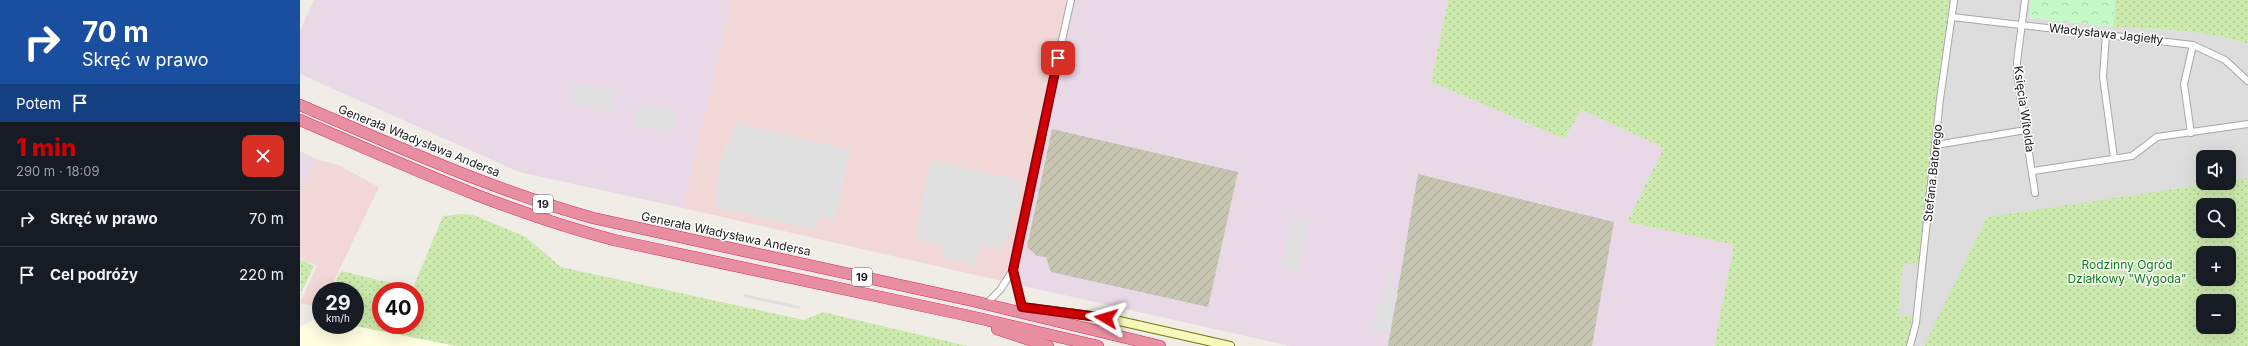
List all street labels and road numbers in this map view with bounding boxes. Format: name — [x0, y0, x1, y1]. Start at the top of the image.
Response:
street label: Władysława Jagiełły — [2048, 20, 2164, 47]
street label: Księcia Witolda — [2011, 65, 2038, 153]
street label: Generała Władysława Andersa — [336, 101, 502, 180]
street label: Stefana Batorego — [1920, 123, 1945, 223]
road number: 19 — [533, 195, 553, 213]
street label: Generała Władysława Andersa — [640, 208, 812, 259]
road number: 19 — [852, 268, 872, 286]

